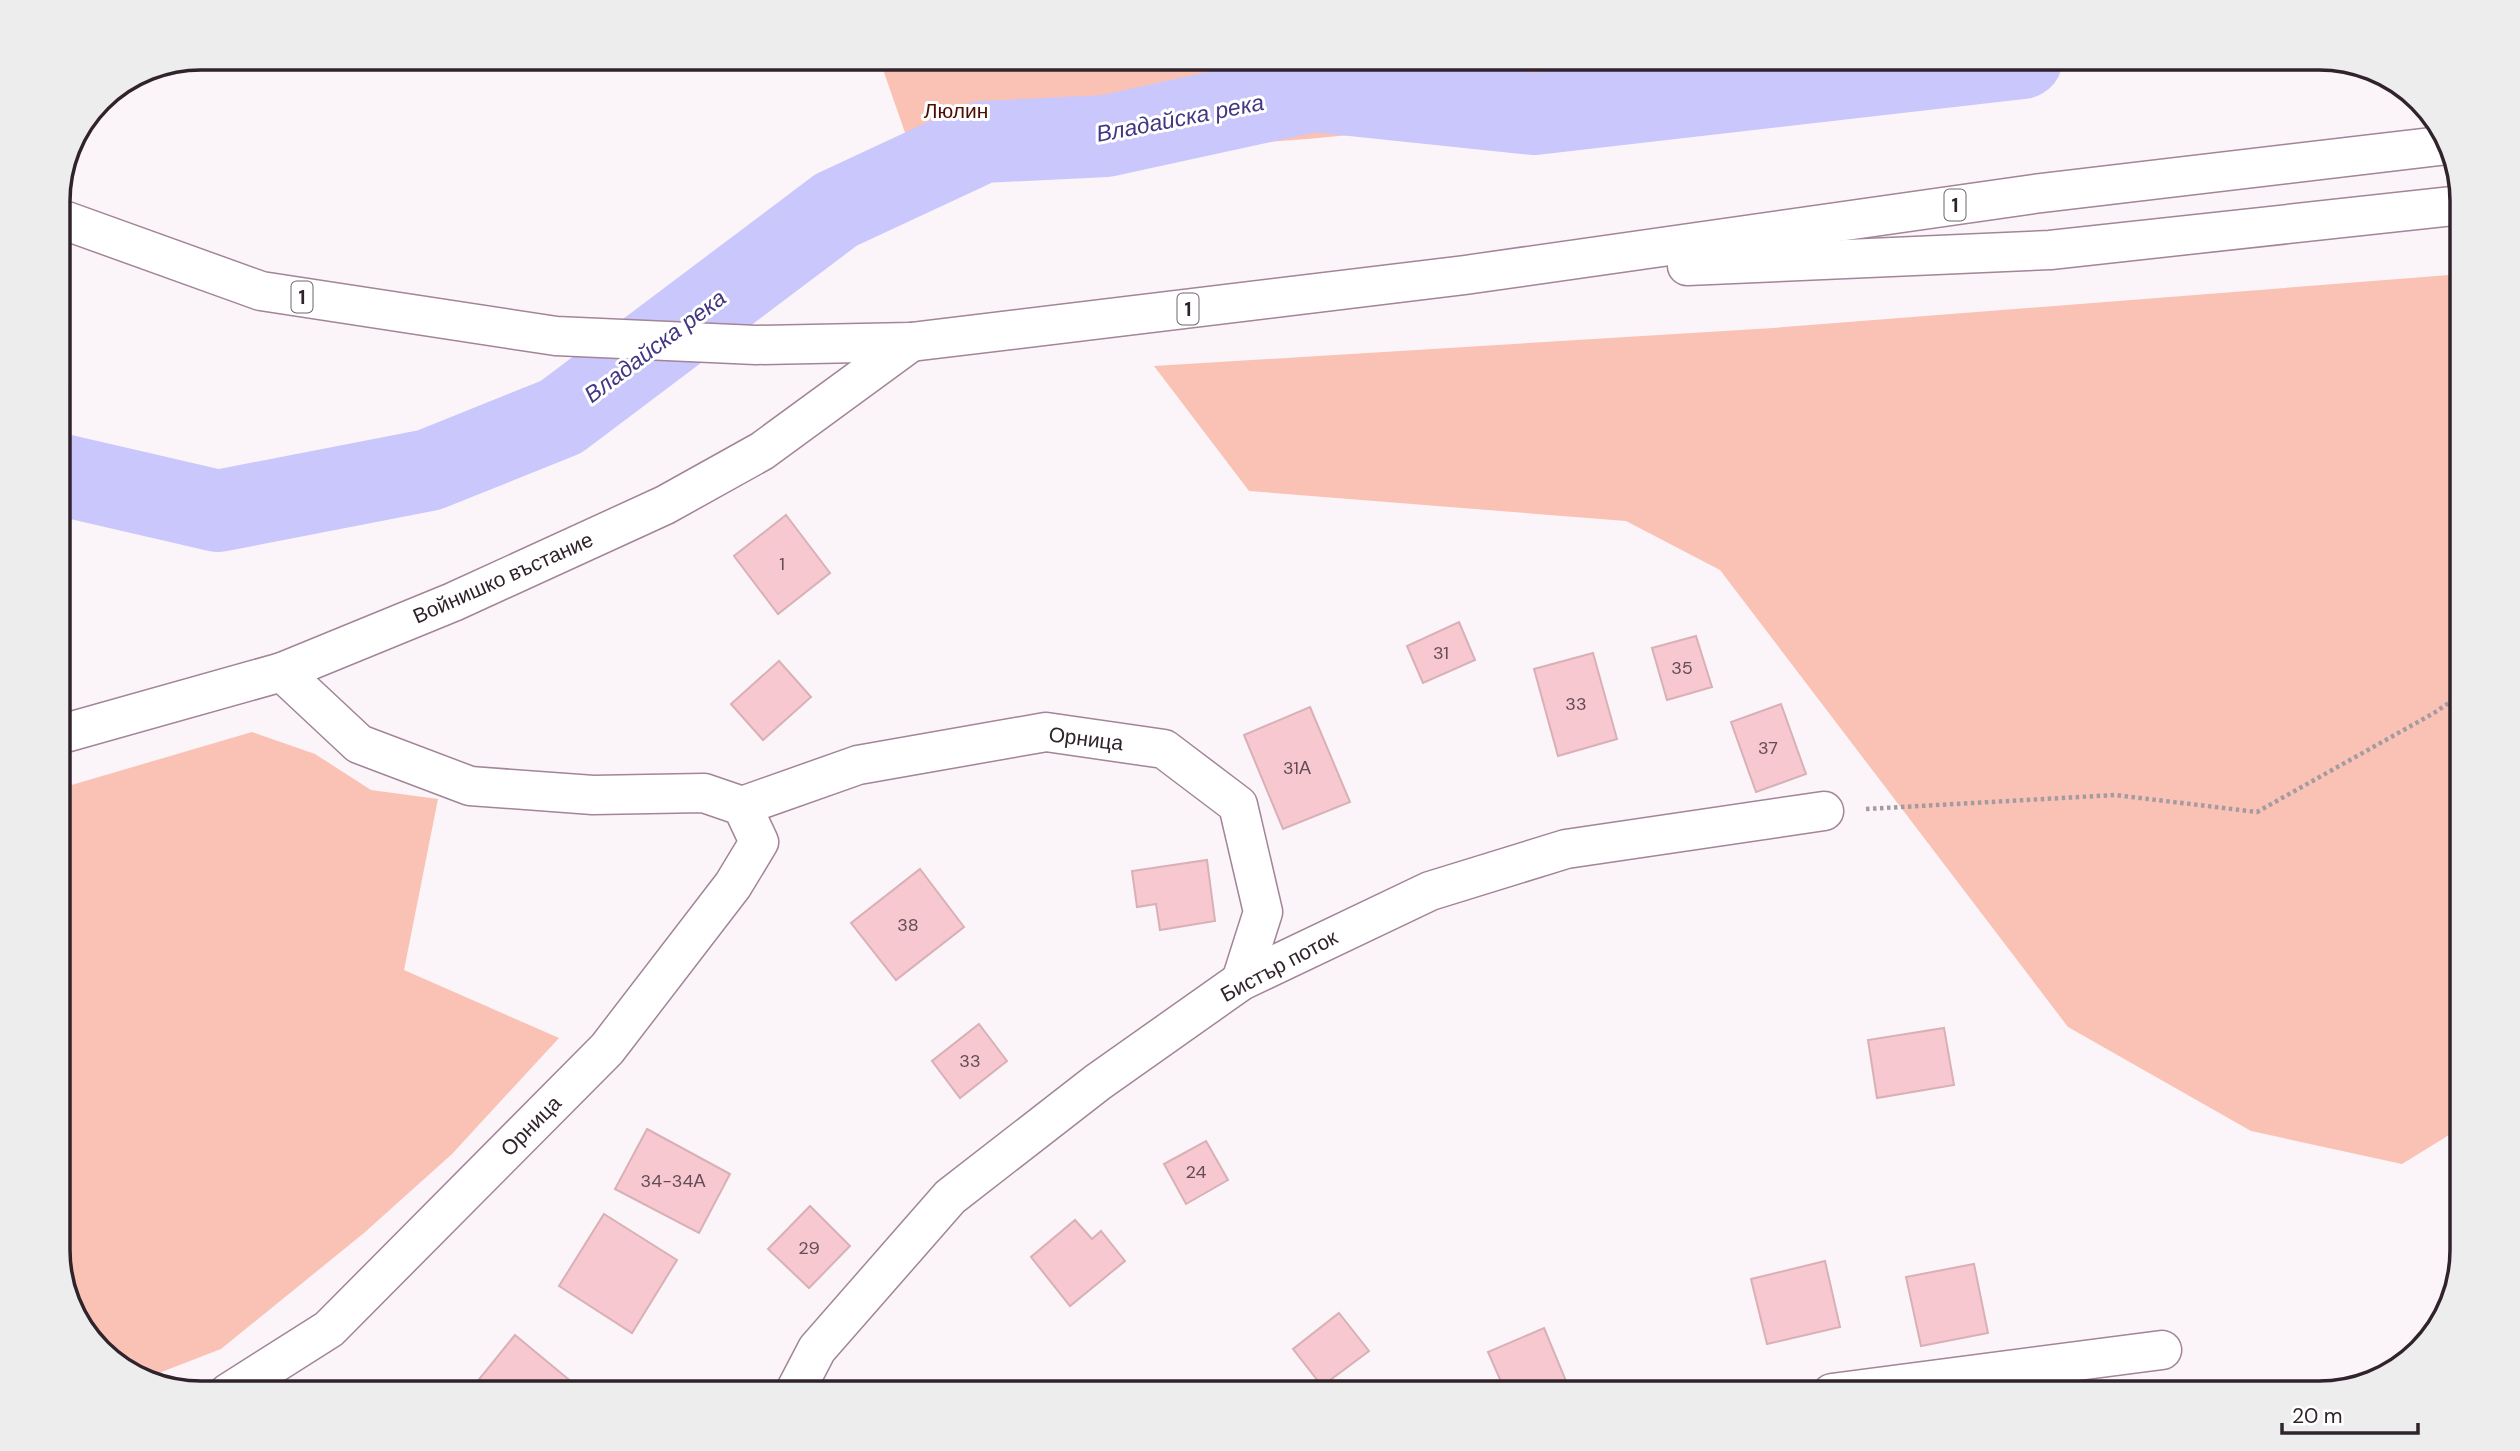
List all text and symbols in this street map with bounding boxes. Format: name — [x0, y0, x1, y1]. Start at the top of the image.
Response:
water label: Владайска река — [1094, 87, 1266, 149]
park label: Люлин — [924, 97, 988, 125]
road number: 1 — [1944, 190, 1966, 220]
road number: 1 — [292, 282, 312, 312]
water label: Владайска река — [578, 283, 732, 409]
road number: 1 — [1178, 294, 1198, 324]
street label: Войнишко въстание — [408, 526, 598, 630]
house number: 1 — [779, 552, 785, 576]
house number: 31 — [1433, 641, 1449, 665]
house number: 35 — [1671, 656, 1693, 680]
house number: 33 — [1565, 692, 1587, 716]
street label: Орница — [1047, 721, 1125, 758]
house number: 37 — [1758, 736, 1778, 760]
house number: 31А — [1283, 756, 1311, 780]
house number: 38 — [897, 913, 919, 937]
street label: Бистър поток — [1216, 923, 1343, 1009]
house number: 33 — [959, 1049, 981, 1073]
street label: Орница — [495, 1089, 568, 1162]
house number: 24 — [1186, 1160, 1207, 1184]
house number: 34-34А — [641, 1169, 705, 1193]
house number: 29 — [798, 1236, 820, 1260]
scale bar — [2282, 1392, 2418, 1436]
text: 20 m — [2292, 1402, 2343, 1430]

